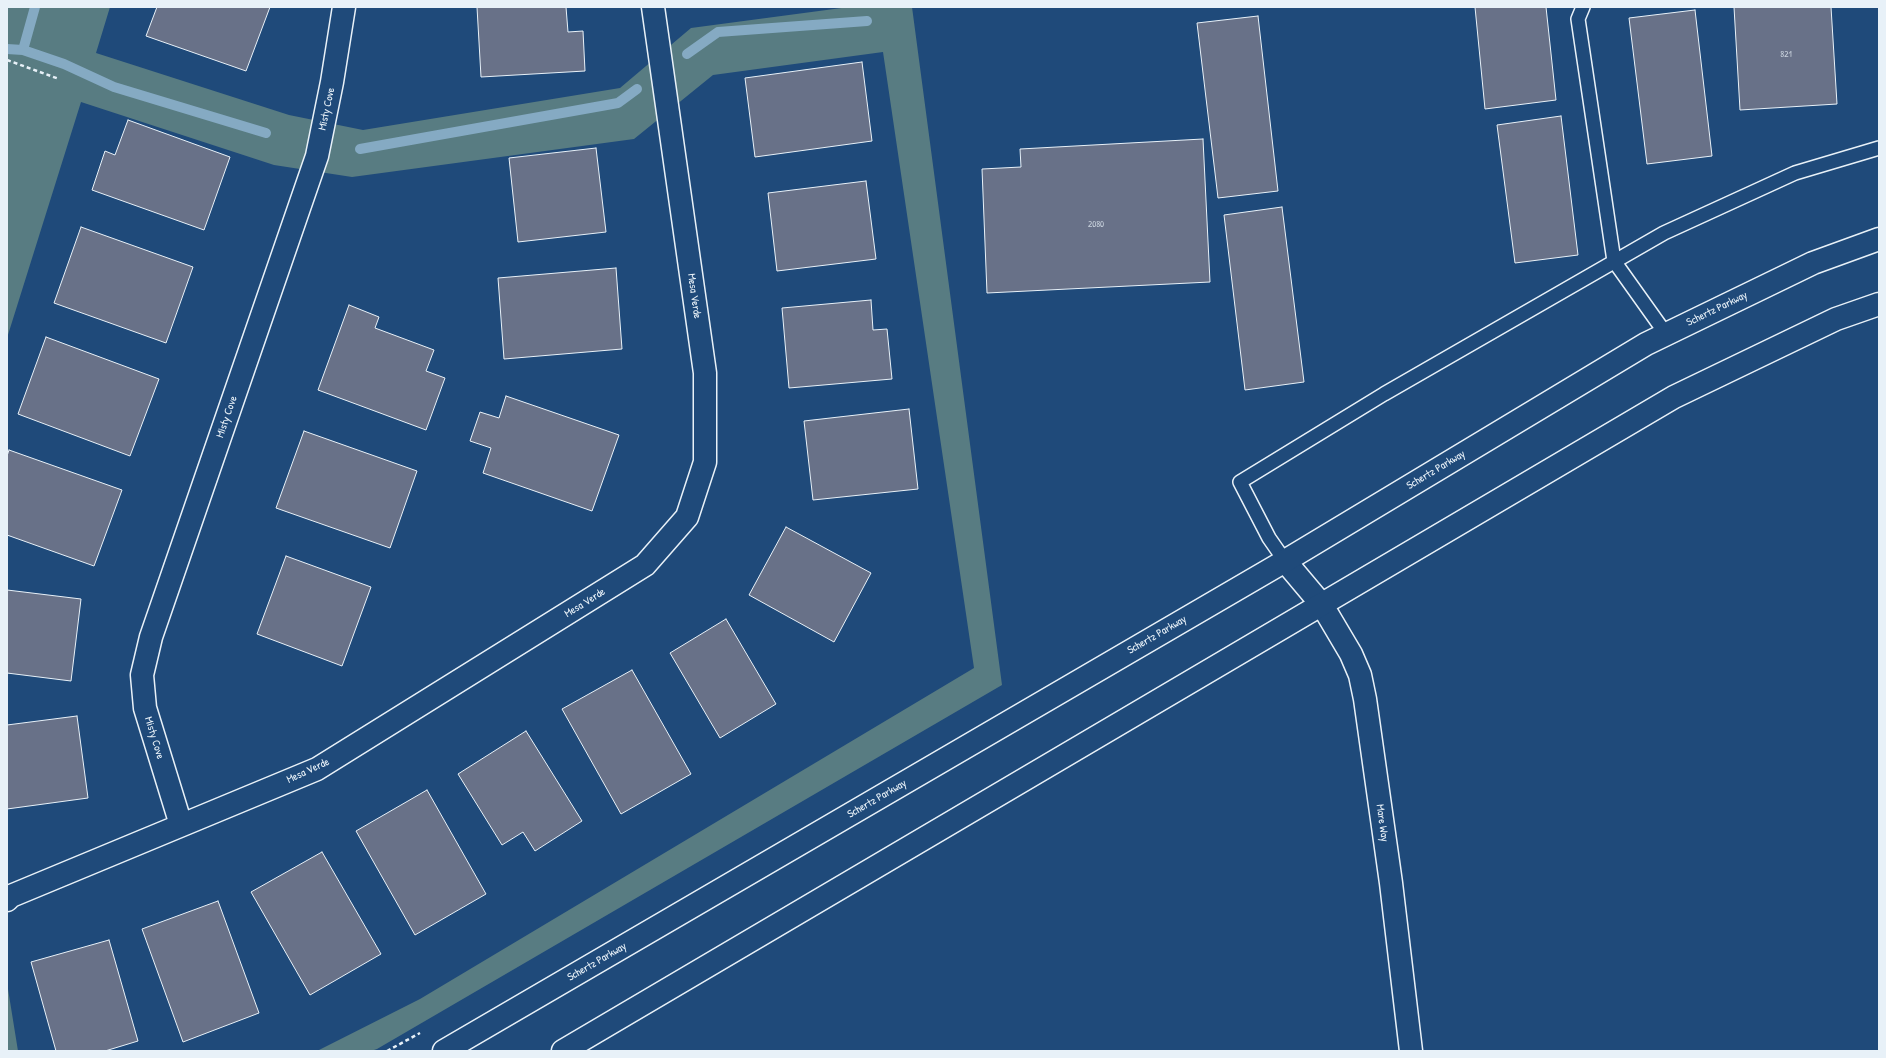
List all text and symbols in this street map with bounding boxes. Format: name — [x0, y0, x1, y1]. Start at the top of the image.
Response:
house number: 821 — [1780, 50, 1792, 60]
street label: Misty Cove — [316, 86, 338, 132]
house number: 2080 — [1088, 220, 1104, 230]
street label: Mesa Verde — [684, 273, 704, 319]
street label: Schertz Parkway — [1684, 289, 1750, 329]
street label: Misty Cove — [214, 394, 240, 440]
street label: Schertz Parkway — [1404, 447, 1468, 493]
street label: Mesa Verde — [562, 585, 608, 621]
street label: Schertz Parkway — [1125, 613, 1189, 657]
street label: Misty Cove — [141, 715, 167, 761]
street label: Mesa Verde — [285, 755, 331, 787]
street label: Schertz Parkway — [845, 777, 909, 821]
street label: Mare Way — [1373, 803, 1391, 843]
street label: Schertz Parkway — [565, 940, 629, 984]

